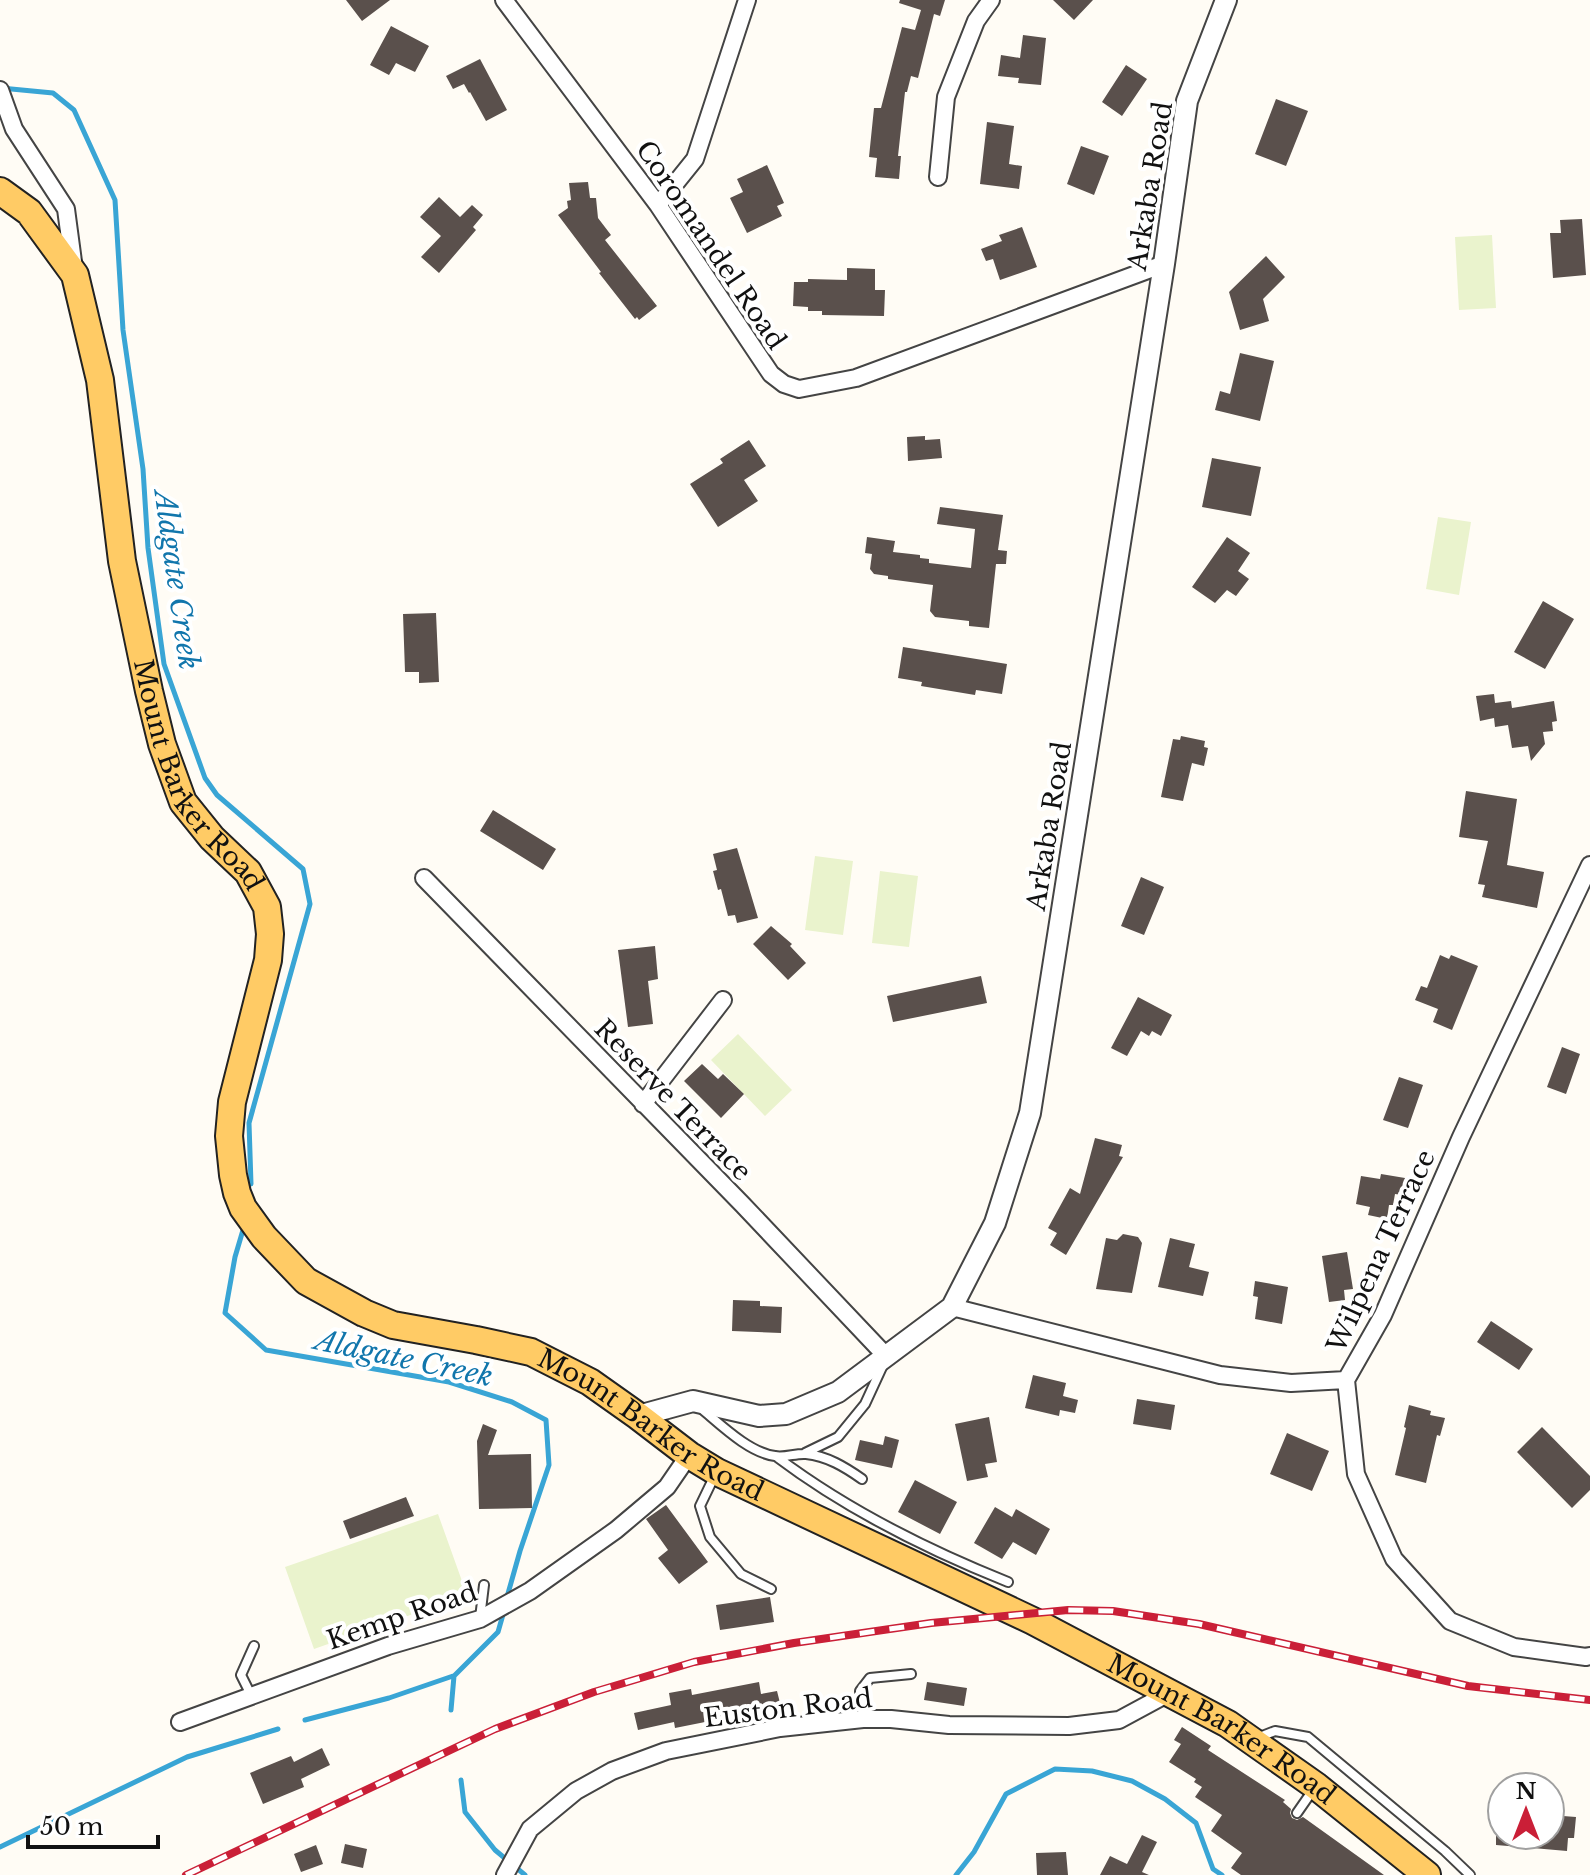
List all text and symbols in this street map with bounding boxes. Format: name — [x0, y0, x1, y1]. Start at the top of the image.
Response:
street label: Arkaba Road — [1121, 99, 1179, 274]
street label: Coromandel Road — [629, 135, 793, 355]
water label: Aldgate Creek — [146, 484, 206, 672]
street label: Mount Barker Road — [127, 656, 271, 896]
street label: Arkaba Road — [1020, 739, 1078, 914]
street label: Reserve Terrace — [588, 1013, 758, 1187]
street label: Wilpena Terrace — [1320, 1145, 1442, 1358]
water label: Aldgate Creek — [308, 1322, 496, 1394]
street label: Mount Barker Road — [532, 1342, 769, 1508]
street label: Kemp Road — [323, 1575, 481, 1657]
street label: Mount Barker Road — [1102, 1647, 1342, 1811]
street label: Euston Road — [702, 1682, 874, 1734]
north arrow — [1486, 1771, 1566, 1851]
text: N — [1516, 1778, 1537, 1805]
scale bar — [28, 1799, 158, 1849]
text: 50 m — [40, 1812, 104, 1841]

